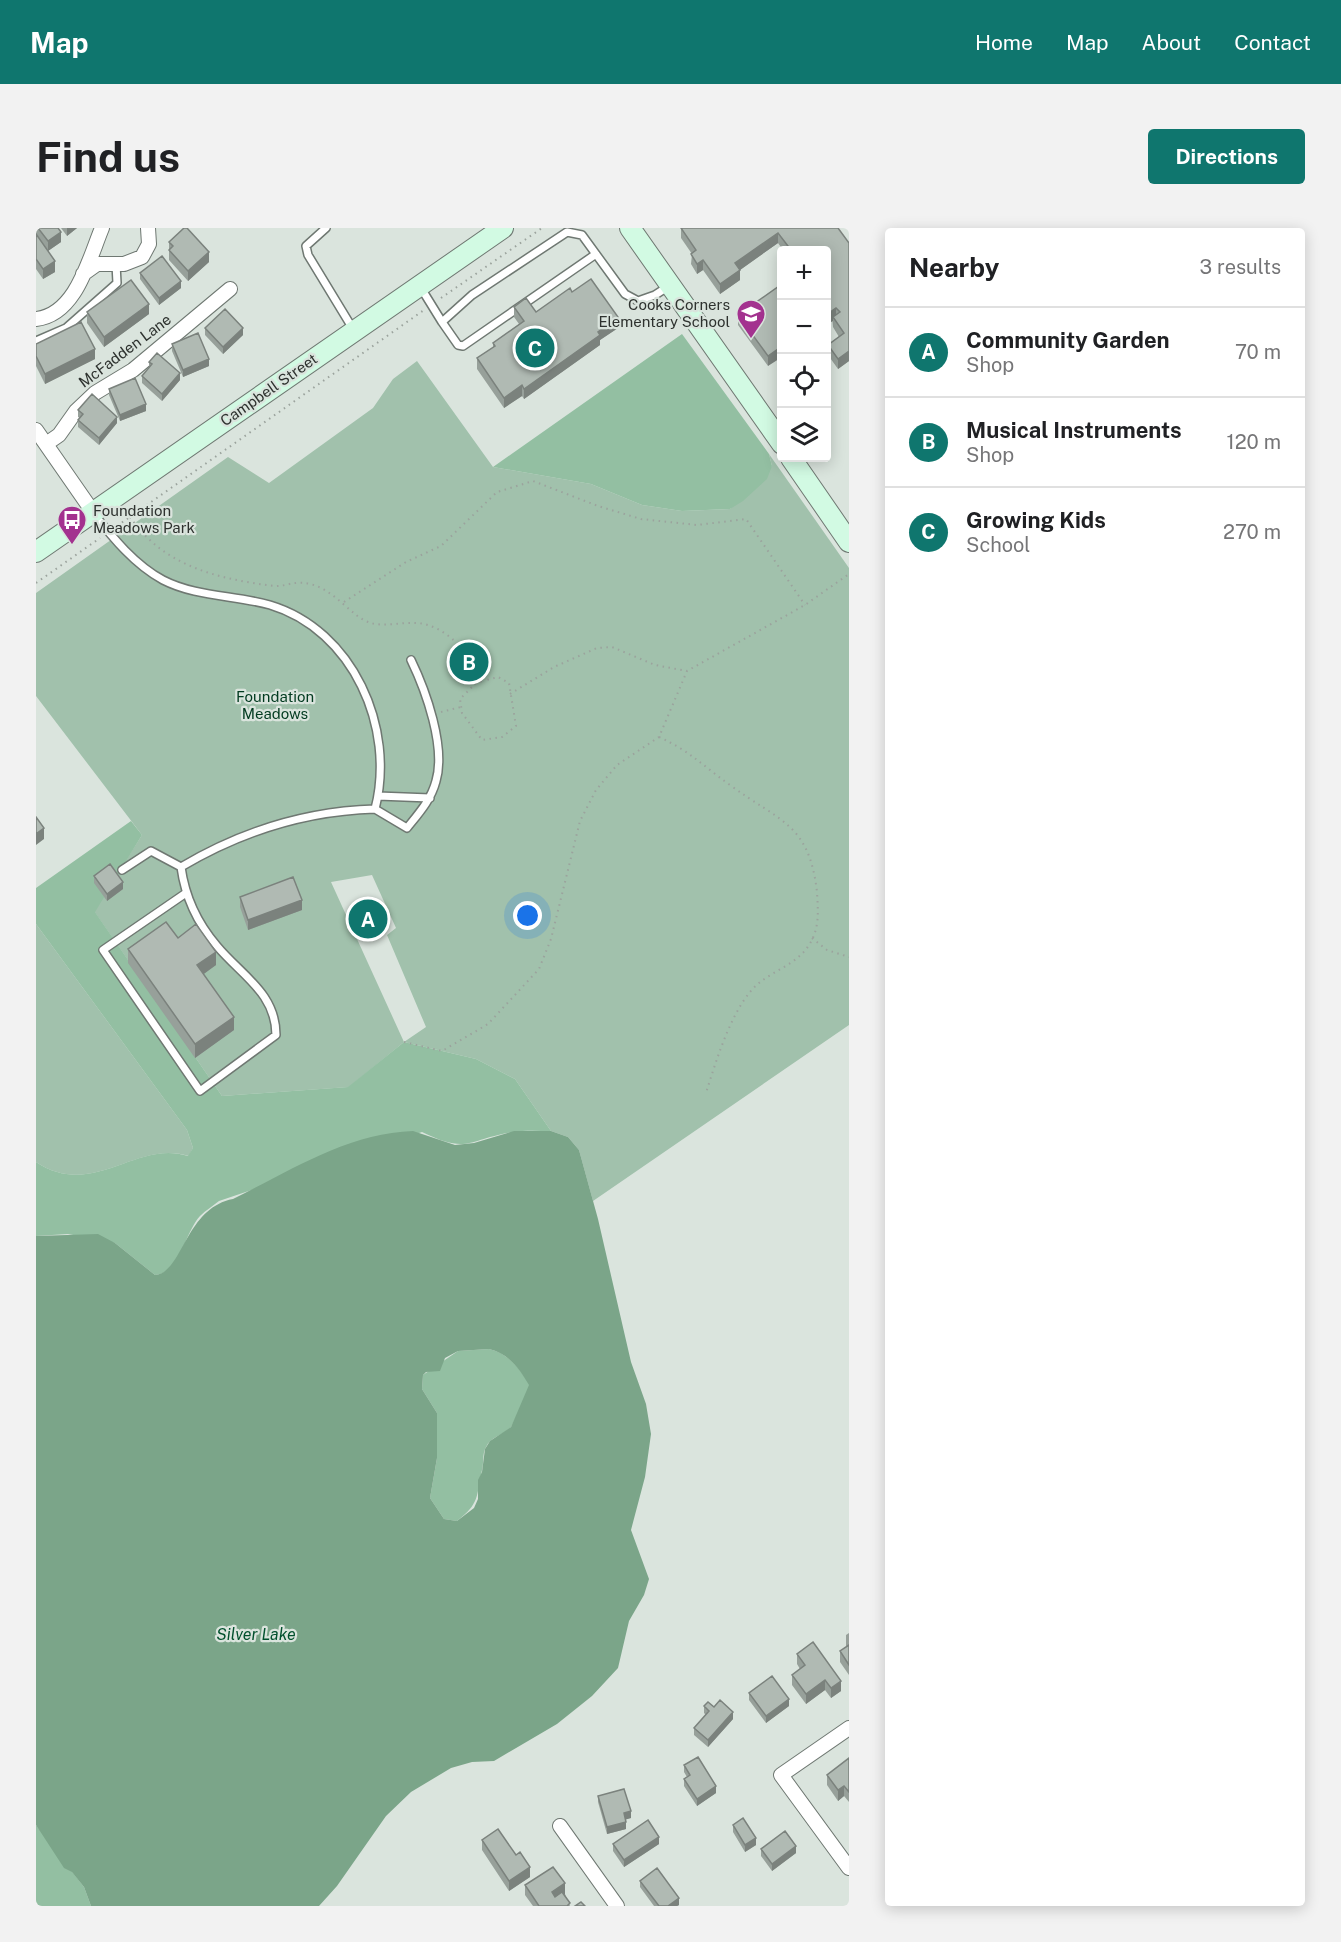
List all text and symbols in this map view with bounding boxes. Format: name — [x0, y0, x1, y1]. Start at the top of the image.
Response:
text: Map — [30, 26, 89, 59]
text: Home — [975, 30, 1033, 55]
text: Map — [1066, 30, 1109, 55]
text: About — [1142, 30, 1201, 55]
text: Contact — [1234, 30, 1311, 55]
button: Directions — [1148, 129, 1305, 184]
text: Find us — [36, 132, 180, 181]
map controls — [777, 246, 831, 462]
button: + — [777, 246, 831, 300]
text: Nearby — [909, 252, 999, 283]
text: 3 results — [1200, 255, 1281, 279]
place label: Cooks Corners Elementary School — [598, 296, 730, 330]
school or university icon: Cooks Corners Elementary School — [735, 298, 767, 340]
button: − — [777, 300, 831, 354]
street label: McFadden Lane — [75, 310, 174, 391]
pin: C — [516, 326, 554, 370]
text: Community Garden — [966, 327, 1170, 353]
text: A — [921, 340, 936, 364]
text: 70 m — [1235, 340, 1281, 364]
street label: Campbell Street — [217, 350, 320, 429]
text: Shop — [966, 353, 1014, 377]
button: locate — [777, 354, 831, 408]
button: layers — [777, 408, 831, 462]
text: Musical Instruments — [966, 417, 1182, 443]
text: B — [922, 430, 935, 454]
text: 120 m — [1227, 430, 1281, 454]
text: Shop — [966, 443, 1014, 467]
place label: Foundation Meadows Park — [93, 502, 195, 536]
bus stop icon: Foundation Meadows Park — [56, 504, 88, 546]
text: Growing Kids — [966, 507, 1106, 533]
text: C — [921, 520, 936, 544]
text: 270 m — [1223, 520, 1281, 544]
text: School — [966, 533, 1030, 557]
pin: B — [450, 640, 488, 684]
park label: Foundation Meadows — [236, 688, 314, 722]
pin: A — [348, 896, 388, 942]
your location — [513, 901, 542, 930]
water label: Silver Lake — [216, 1625, 296, 1644]

